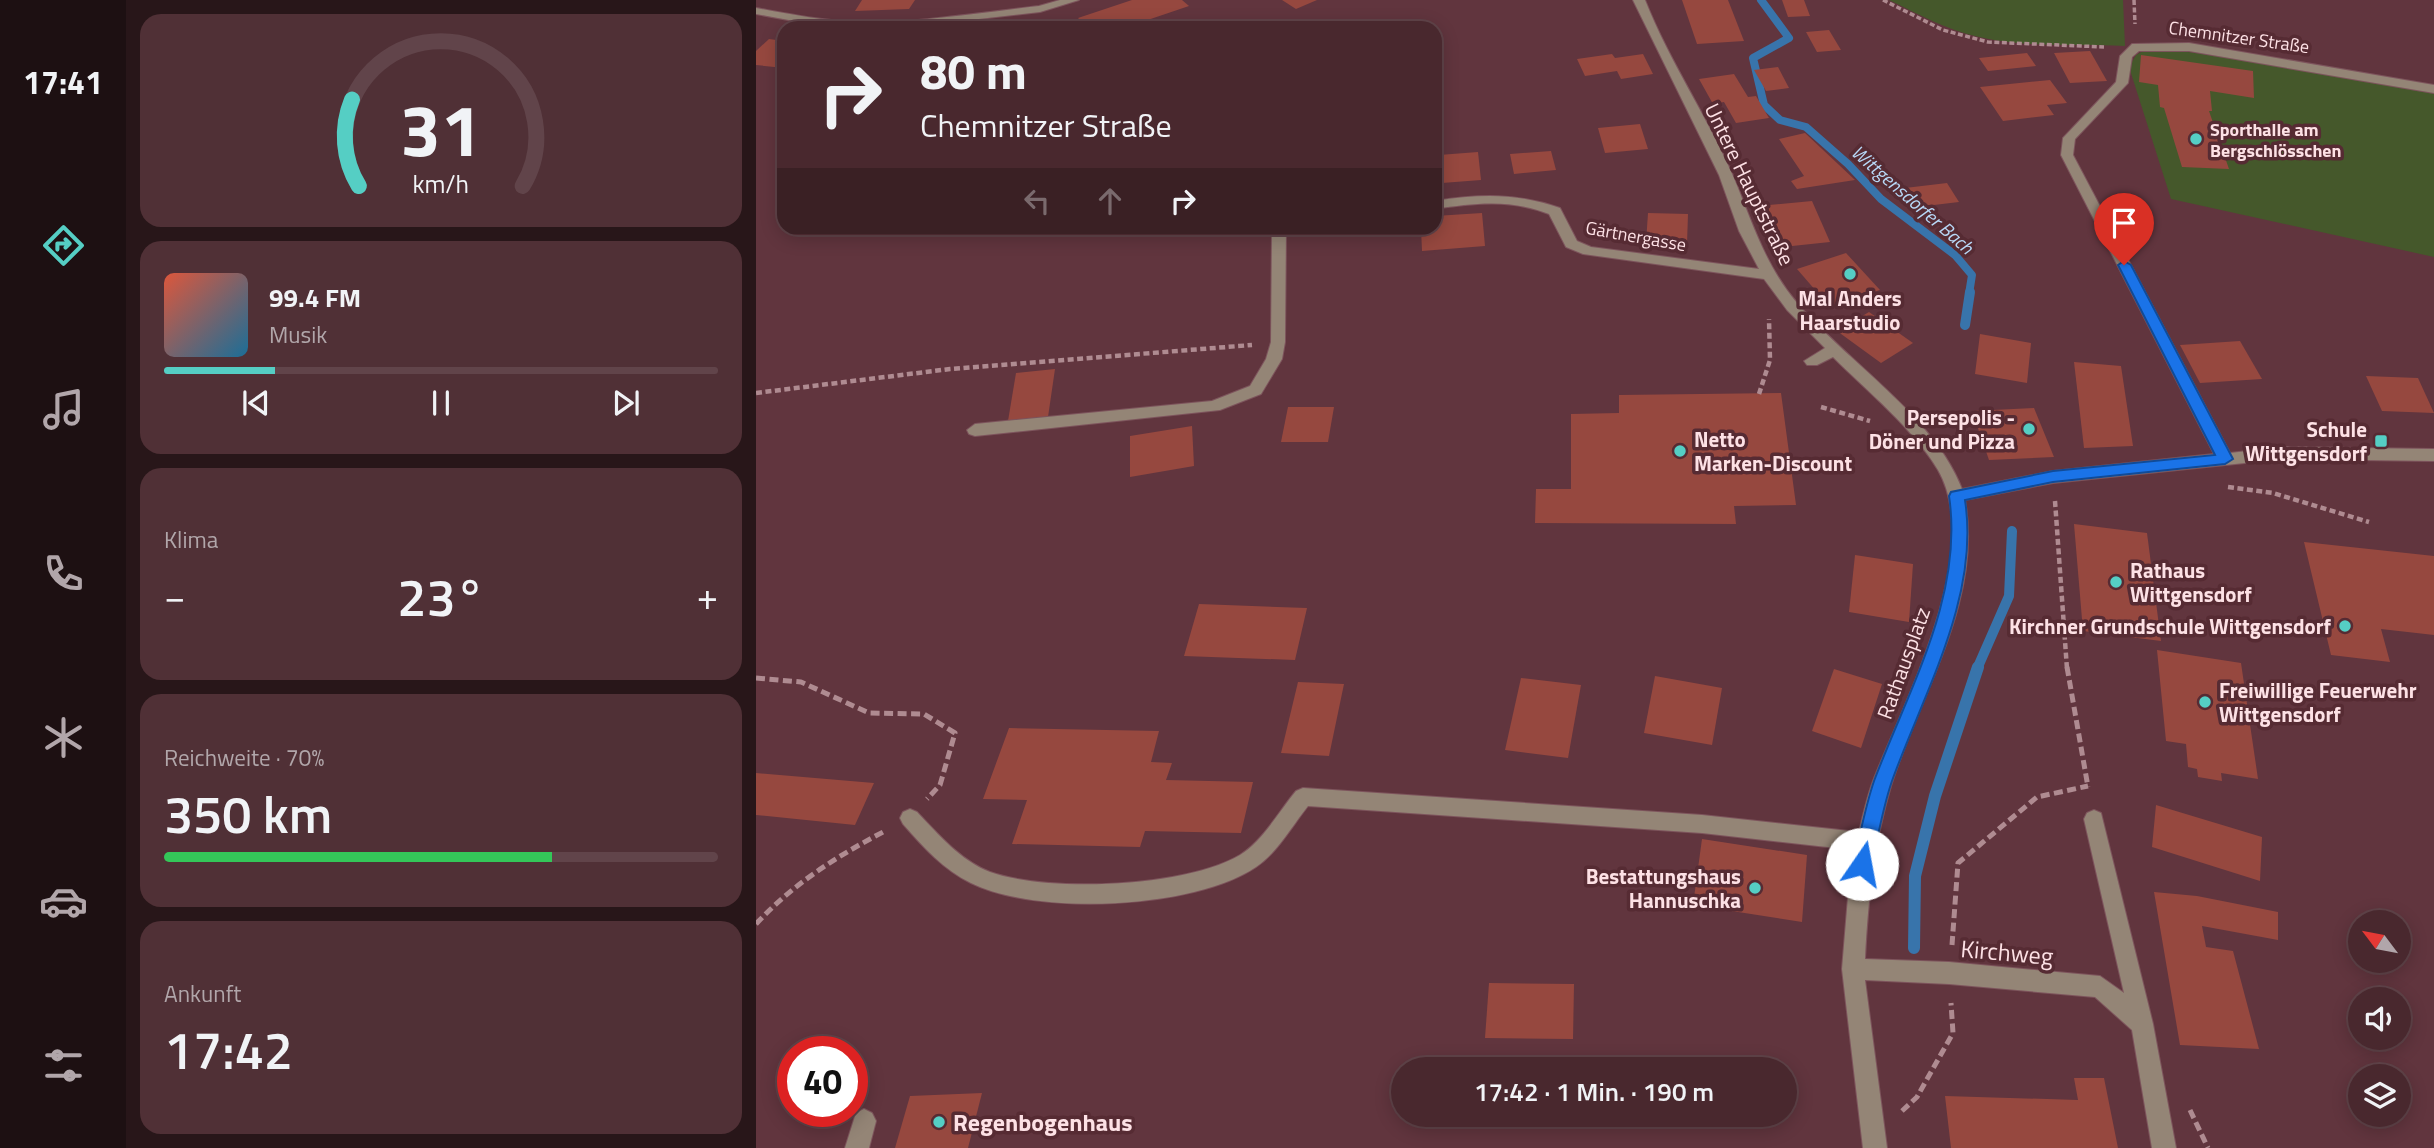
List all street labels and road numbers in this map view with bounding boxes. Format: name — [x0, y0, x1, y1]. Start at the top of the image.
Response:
street label: Chemnitzer Straße — [2167, 14, 2311, 60]
street label: Untere Hauptstraße — [1697, 98, 1803, 270]
street label: Gärtnergasse — [1584, 214, 1688, 258]
street label: Rathausplatz — [1868, 603, 1938, 723]
street label: Kirchweg — [1959, 930, 2055, 974]

